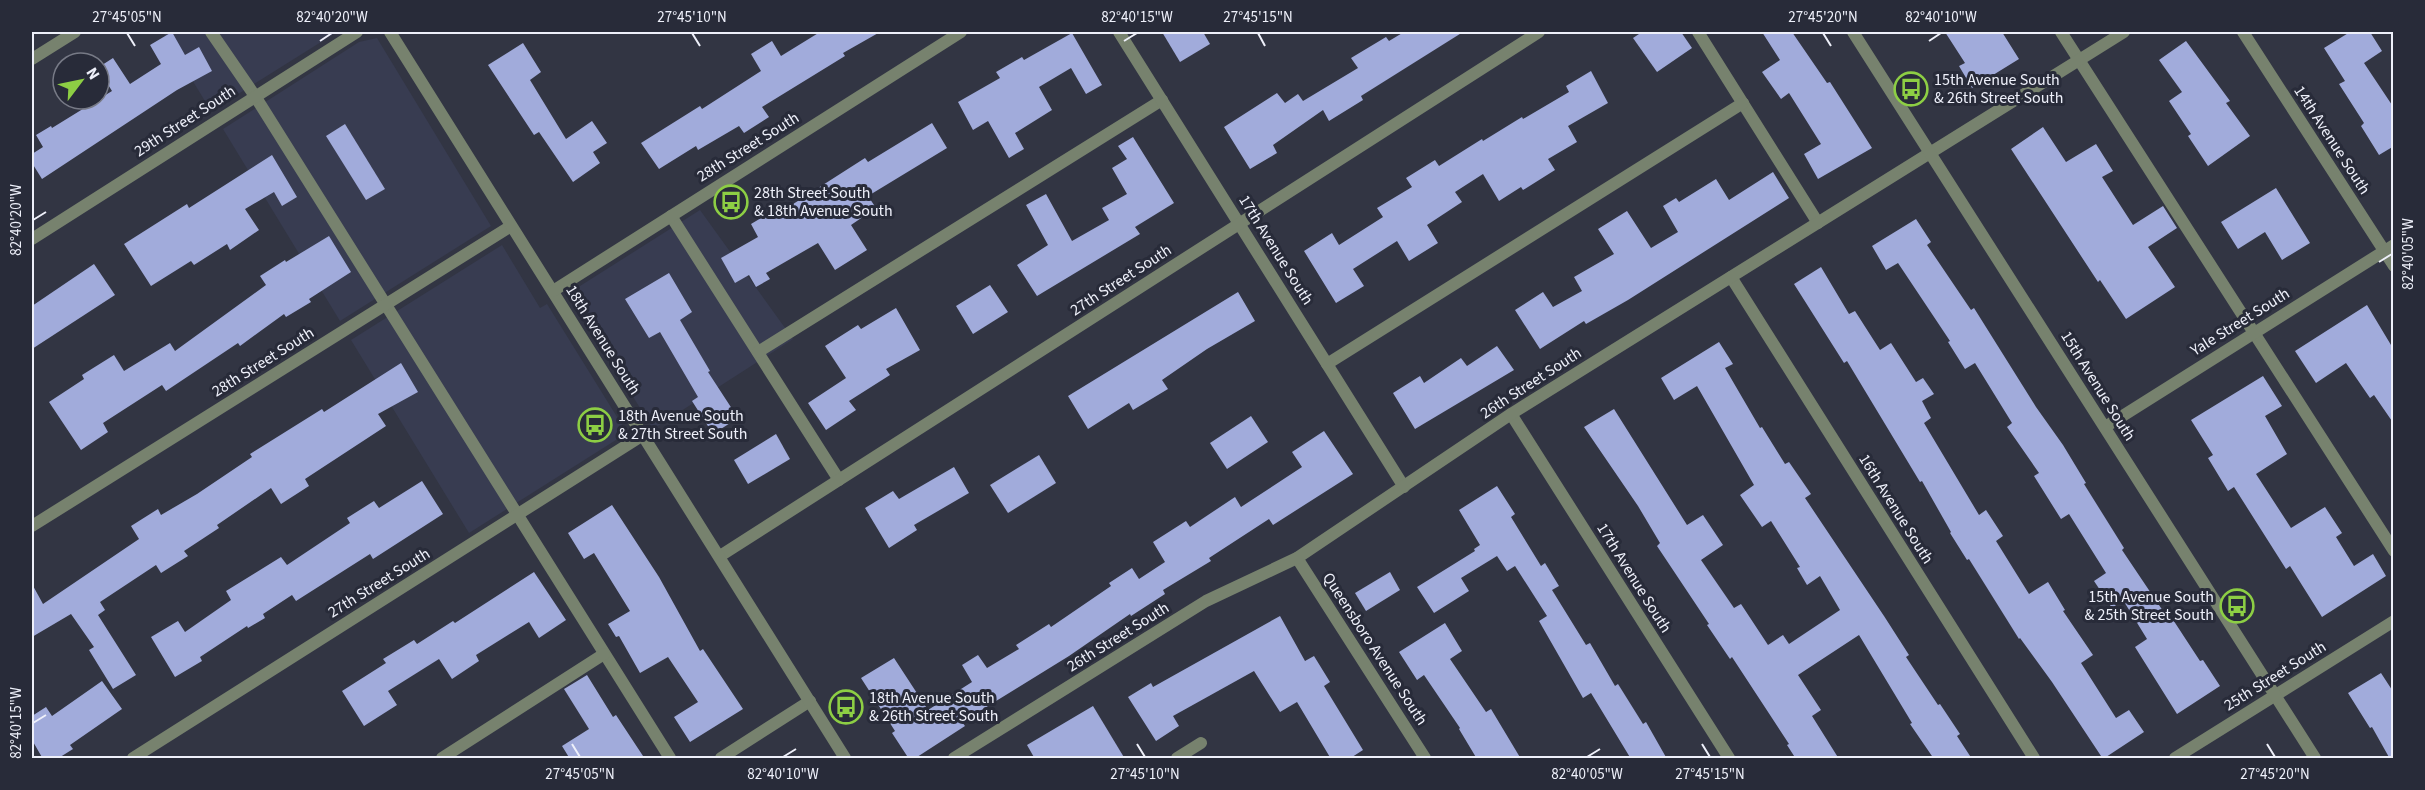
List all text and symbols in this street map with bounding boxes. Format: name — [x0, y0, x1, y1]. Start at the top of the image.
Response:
text: 27°45'05"N — [92, 7, 162, 28]
text: 82°40'20"W — [296, 7, 368, 28]
text: 27°45'10"N — [657, 7, 727, 28]
text: 82°40'15"W — [1101, 7, 1173, 28]
text: 27°45'15"N — [1223, 7, 1293, 28]
text: 27°45'20"N — [1788, 7, 1858, 28]
text: 82°40'10"W — [1905, 7, 1977, 28]
north arrow — [51, 51, 111, 111]
text: N — [81, 63, 105, 84]
place label: 15th Avenue South & 26th Street South — [1934, 69, 2063, 109]
bus stop icon: 15th Avenue South & 26th Street South — [1893, 71, 1929, 107]
street label: 29th Street South — [130, 80, 240, 162]
street label: 14th Avenue South — [2289, 81, 2375, 199]
street label: 28th Street South — [693, 107, 803, 187]
place label: 28th Street South & 18th Avenue South — [754, 182, 893, 222]
text: 82°40'20"W — [6, 184, 27, 256]
bus stop icon: 28th Street South & 18th Avenue South — [713, 184, 749, 220]
street label: 17th Avenue South — [1233, 191, 1319, 309]
text: 82°40'05"W — [2398, 218, 2419, 290]
street label: 27th Street South — [1066, 239, 1176, 321]
street label: 18th Avenue South — [560, 281, 646, 399]
street label: Yale Street South — [2185, 283, 2294, 362]
street label: 28th Street South — [208, 322, 318, 402]
street label: 15th Avenue South — [2055, 327, 2141, 445]
street label: 26th Street South — [1476, 342, 1586, 424]
place label: 18th Avenue South & 27th Street South — [618, 405, 747, 445]
bus stop icon: 18th Avenue South & 27th Street South — [577, 407, 613, 443]
street label: 16th Avenue South — [1853, 450, 1939, 568]
street label: 17th Avenue South — [1591, 519, 1677, 637]
street label: 27th Street South — [324, 543, 434, 623]
street label: Queensboro Avenue South — [1317, 568, 1433, 730]
place label: 15th Avenue South & 25th Street South — [2085, 586, 2214, 626]
bus stop icon: 15th Avenue South & 25th Street South — [2219, 588, 2255, 624]
street label: 26th Street South — [1063, 597, 1173, 677]
street label: 25th Street South — [2220, 636, 2330, 716]
text: 82°40'15"W — [6, 687, 27, 759]
place label: 18th Avenue South & 26th Street South — [869, 687, 998, 727]
bus stop icon: 18th Avenue South & 26th Street South — [828, 689, 864, 725]
text: 27°45'05"N — [545, 764, 615, 785]
text: 82°40'10"W — [747, 764, 819, 785]
text: 27°45'10"N — [1110, 764, 1180, 785]
text: 82°40'05"W — [1551, 764, 1623, 785]
text: 27°45'15"N — [1675, 764, 1745, 785]
text: 27°45'20"N — [2240, 764, 2310, 785]

